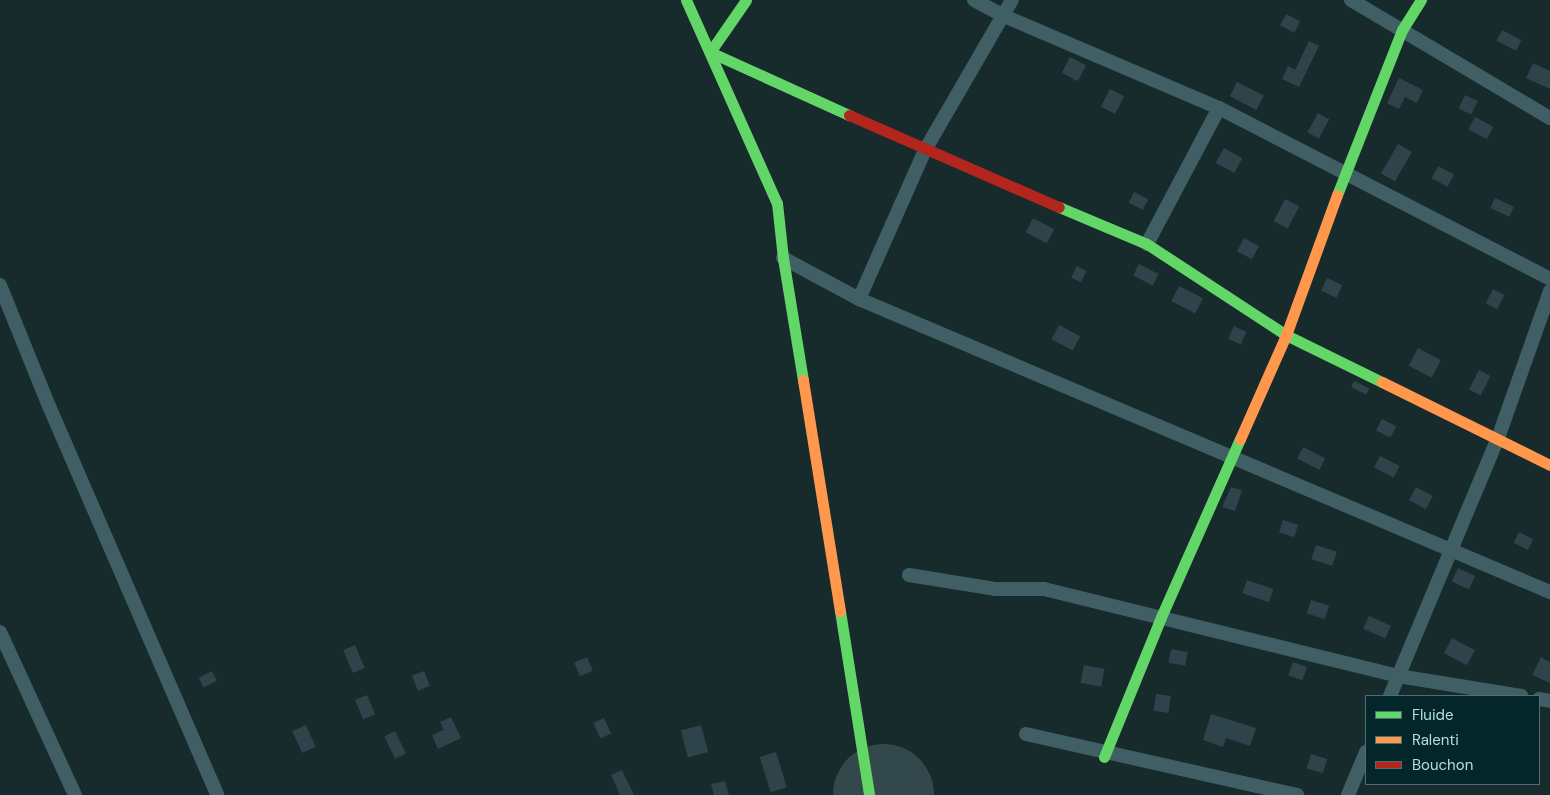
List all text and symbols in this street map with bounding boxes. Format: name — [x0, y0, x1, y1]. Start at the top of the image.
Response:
legend — [1365, 695, 1540, 785]
text: Fluide — [1412, 705, 1454, 725]
text: Ralenti — [1412, 730, 1459, 750]
text: Bouchon — [1412, 755, 1473, 775]

